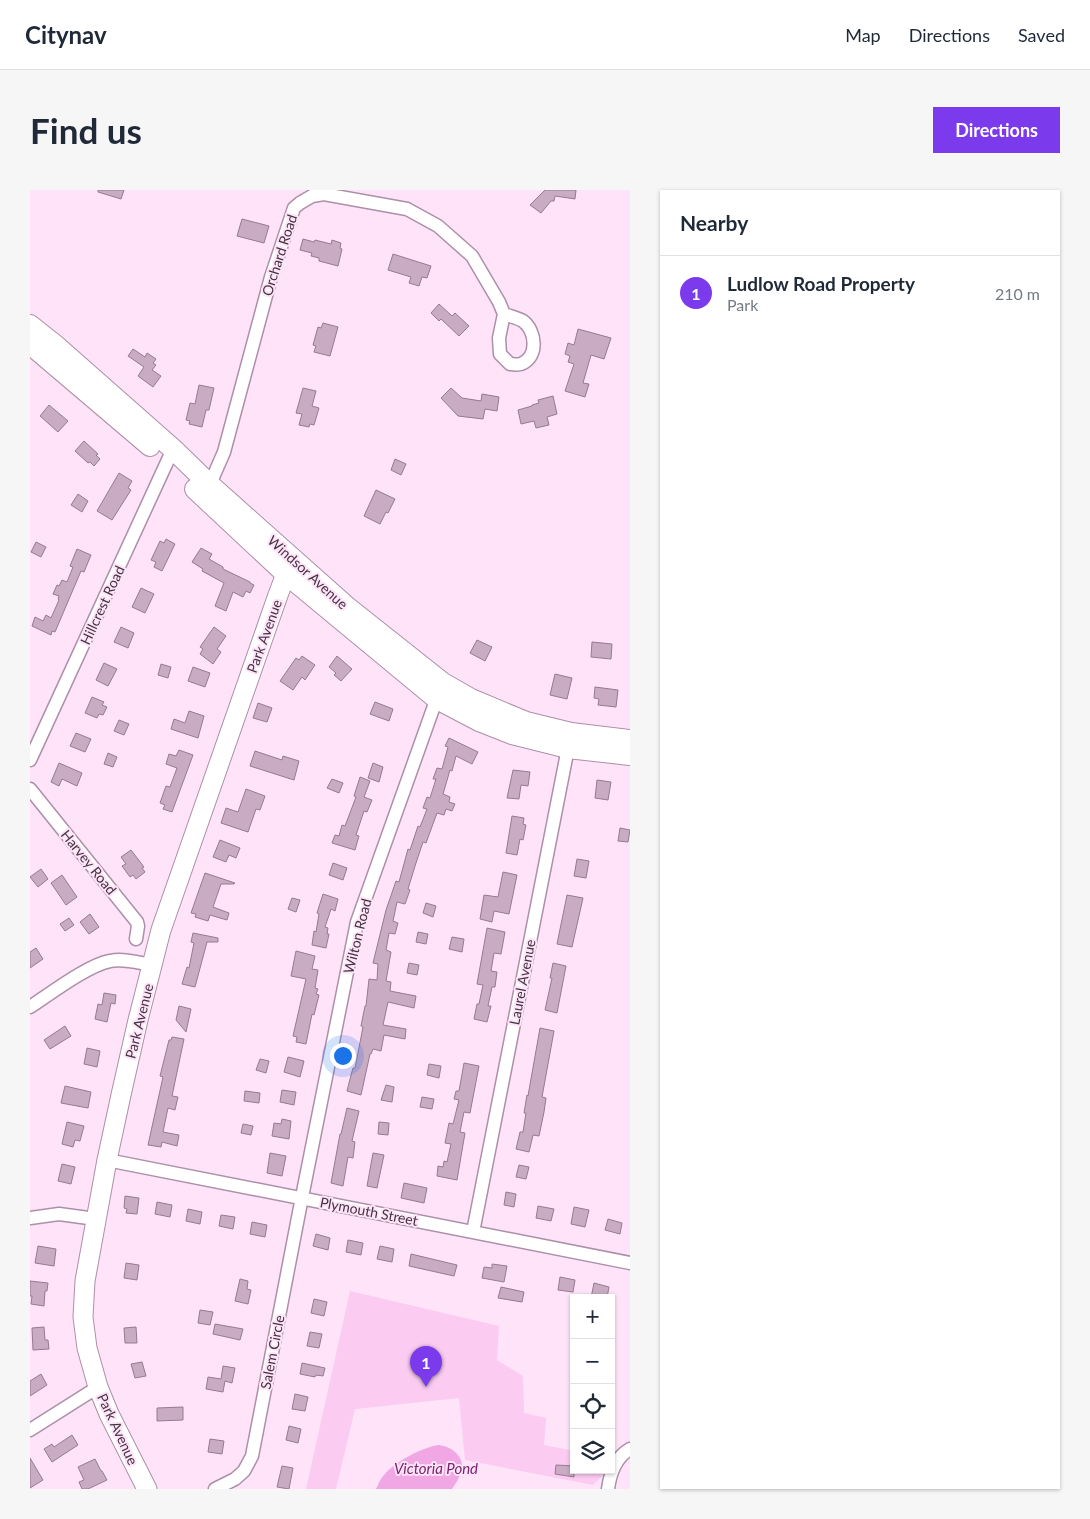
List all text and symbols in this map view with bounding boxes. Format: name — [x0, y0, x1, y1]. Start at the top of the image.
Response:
text: Citynav — [25, 20, 107, 49]
text: Map — [845, 24, 881, 46]
text: Directions — [909, 24, 990, 46]
text: Saved — [1018, 24, 1065, 46]
button: Directions — [933, 107, 1060, 153]
text: Find us — [30, 109, 142, 151]
text: Nearby — [680, 210, 748, 235]
street label: Orchard Road — [258, 212, 300, 298]
text: Ludlow Road Property — [727, 272, 915, 295]
text: 1 — [691, 284, 701, 303]
text: 210 m — [995, 284, 1040, 303]
text: Park — [727, 295, 758, 314]
street label: Windsor Avenue — [265, 532, 351, 612]
street label: Hillcrest Road — [76, 563, 128, 647]
street label: Park Avenue — [243, 597, 285, 675]
street label: Harvey Road — [58, 826, 120, 898]
street label: Wilton Road — [340, 897, 374, 975]
street label: Laurel Avenue — [505, 938, 539, 1026]
street label: Park Avenue — [121, 982, 157, 1060]
your location — [330, 1043, 356, 1069]
street label: Plymouth Street — [319, 1193, 419, 1229]
map controls — [570, 1294, 615, 1474]
button: + — [570, 1294, 615, 1339]
street label: Salem Circle — [256, 1313, 288, 1391]
button: − — [570, 1339, 615, 1384]
pin: 1 — [410, 1346, 442, 1387]
button: locate — [570, 1384, 615, 1429]
street label: Park Avenue — [94, 1391, 142, 1467]
button: layers — [570, 1429, 615, 1474]
water label: Victoria Pond — [394, 1459, 478, 1477]

